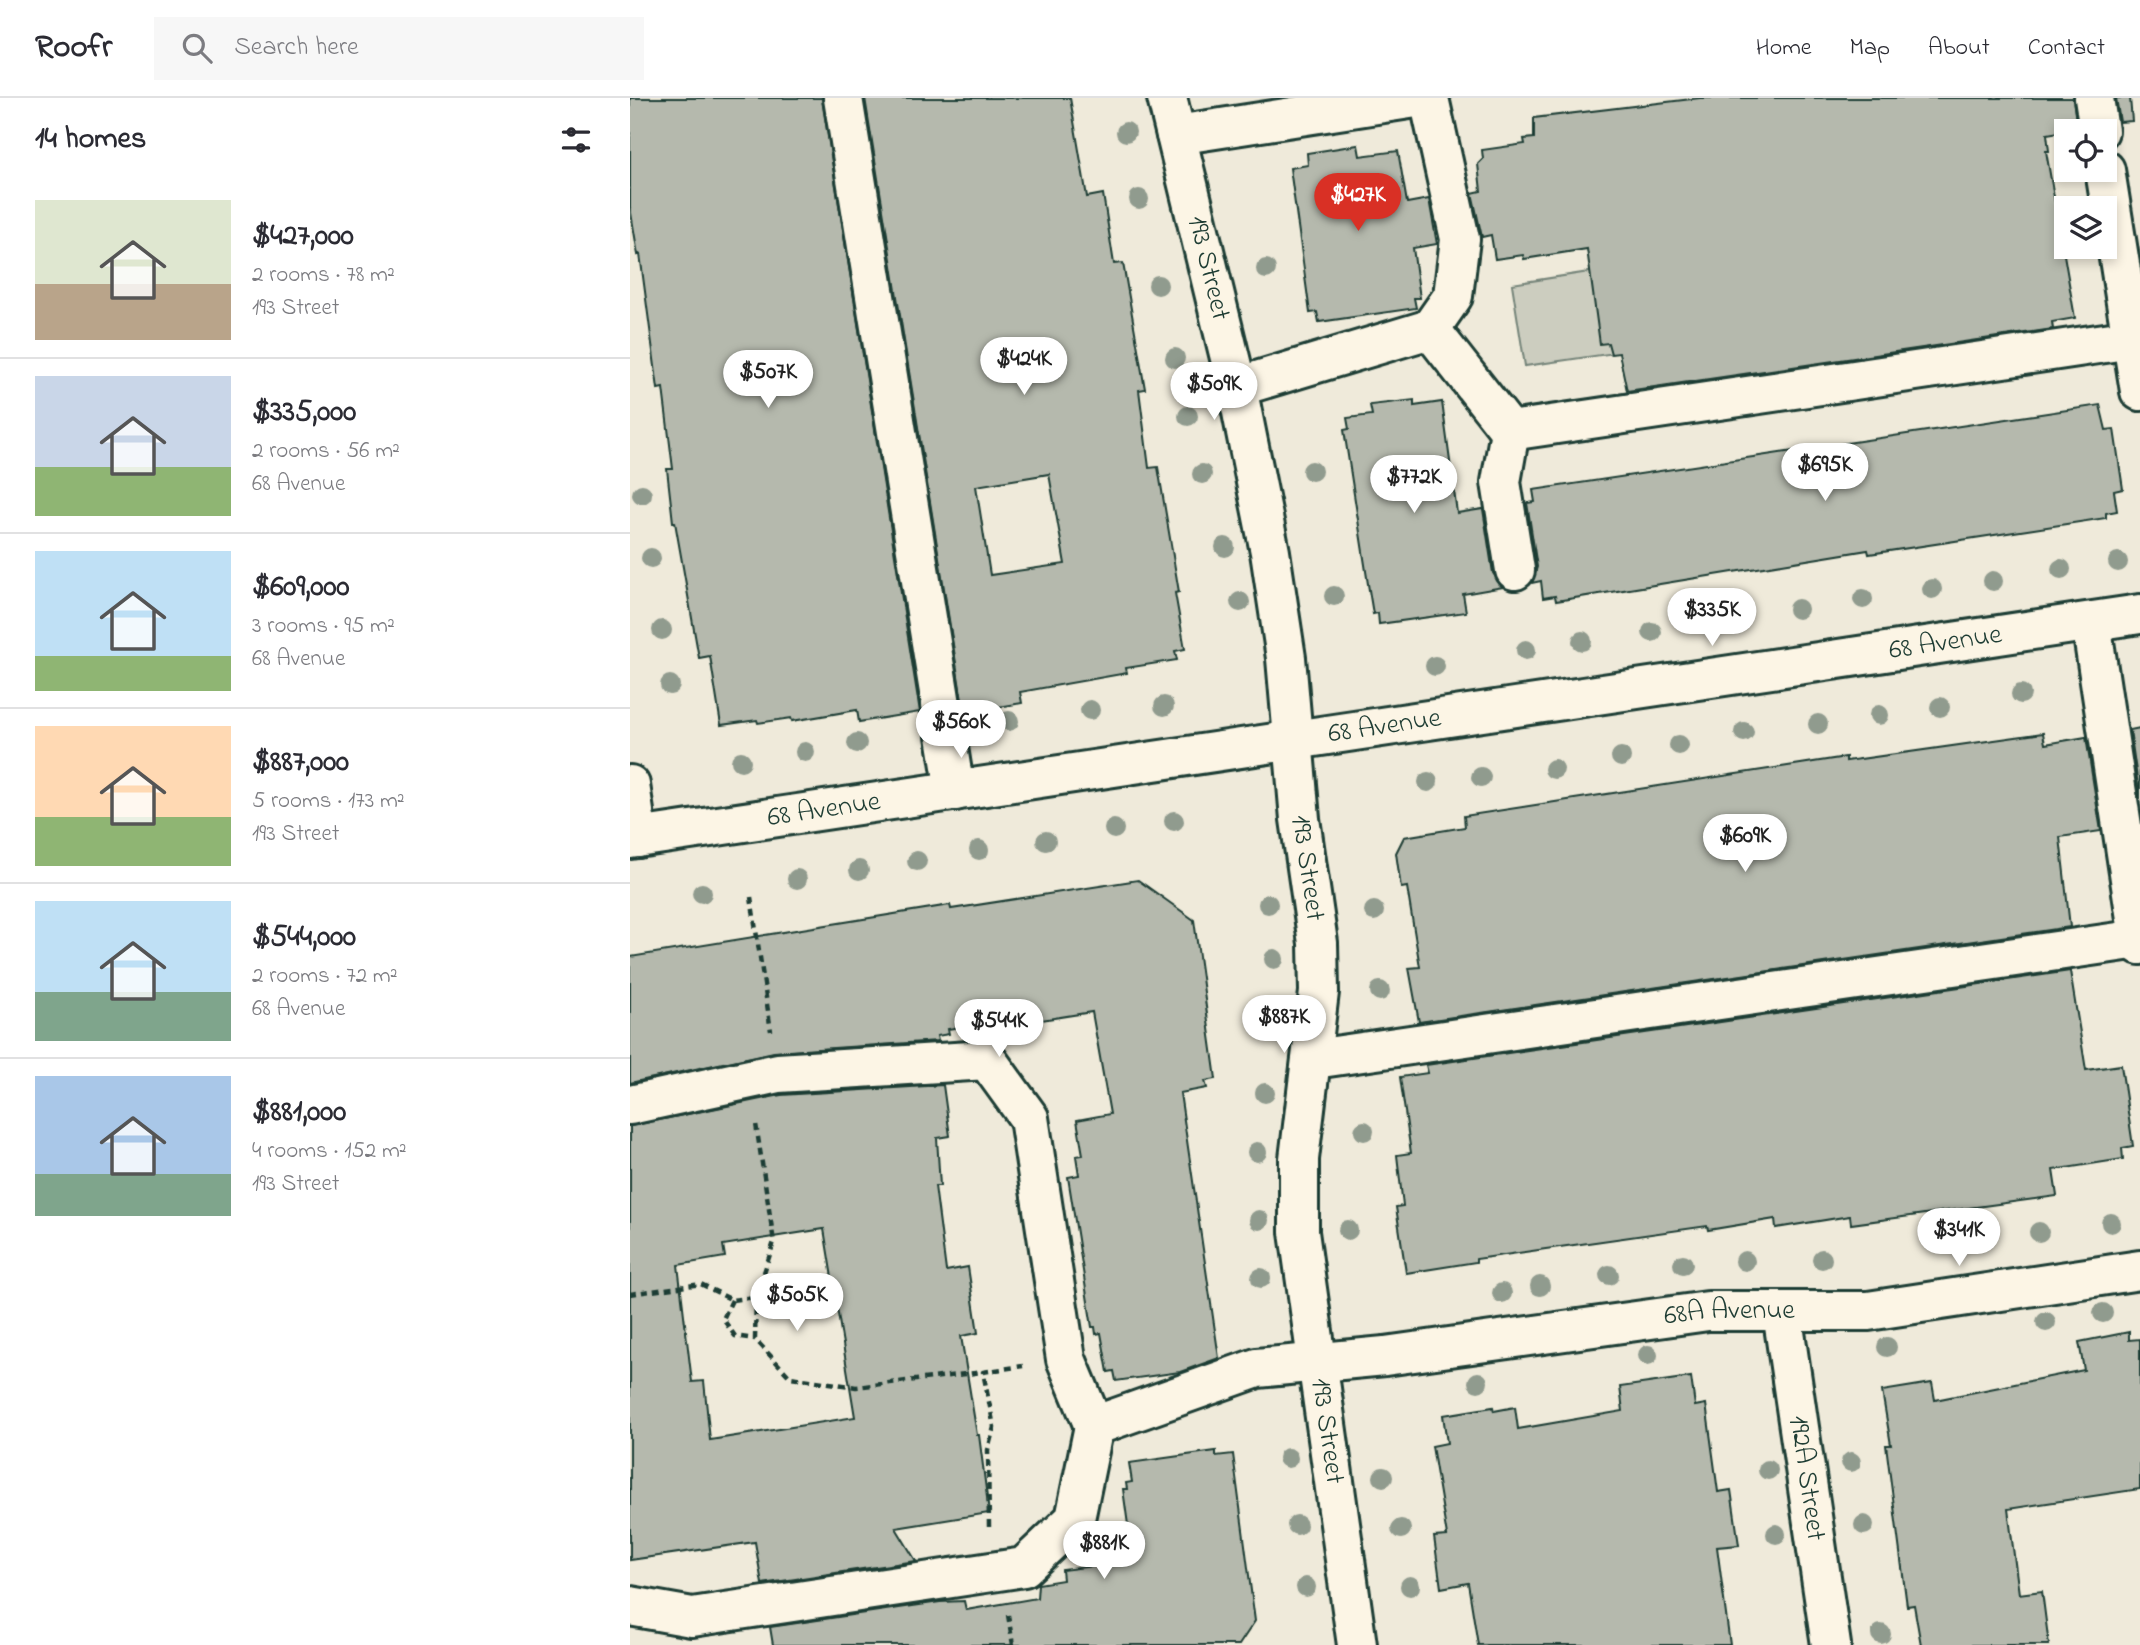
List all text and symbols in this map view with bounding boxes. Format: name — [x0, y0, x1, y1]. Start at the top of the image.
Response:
search box — [154, 17, 644, 80]
text: Roofr — [35, 24, 112, 72]
icon: search — [178, 29, 216, 67]
text: Search here — [234, 29, 359, 67]
text: Home — [1756, 31, 1812, 66]
text: Map — [1850, 31, 1890, 66]
text: About — [1928, 31, 1990, 66]
text: Contact — [2028, 31, 2105, 66]
text: 14 homes — [35, 118, 146, 162]
map controls — [2054, 119, 2117, 259]
button: locate — [2054, 119, 2117, 182]
icon: filters — [557, 121, 595, 159]
pin: $427K — [1309, 174, 1407, 233]
text: $427K — [1330, 179, 1386, 212]
button: layers — [2054, 196, 2117, 259]
street label: 193 Street — [1176, 211, 1241, 325]
text: $427,000 — [252, 215, 354, 259]
icon: home — [91, 228, 175, 312]
text: 2 rooms · 78 m² — [252, 259, 395, 292]
text: 193 Street — [252, 292, 339, 325]
pin: $424K — [975, 338, 1073, 397]
text: $424K — [996, 343, 1052, 376]
pin: $507K — [719, 350, 817, 410]
text: $507K — [739, 356, 797, 389]
pin: $509K — [1165, 362, 1263, 422]
text: $509K — [1186, 368, 1242, 401]
text: $335,000 — [252, 391, 356, 435]
icon: home — [91, 404, 175, 488]
text: 2 rooms · 56 m² — [252, 435, 400, 468]
pin: $695K — [1776, 444, 1874, 503]
text: $695K — [1797, 449, 1853, 482]
pin: $772K — [1365, 456, 1463, 515]
text: $772K — [1386, 461, 1442, 494]
text: 68 Avenue — [252, 468, 345, 501]
text: $609,000 — [252, 566, 349, 610]
icon: home — [91, 579, 175, 663]
pin: $335K — [1663, 588, 1761, 648]
text: $335K — [1683, 594, 1741, 627]
text: 3 rooms · 95 m² — [252, 610, 395, 643]
street label: 68 Avenue — [1886, 614, 2005, 672]
text: 68 Avenue — [252, 643, 345, 676]
street label: 68 Avenue — [1325, 698, 1444, 755]
pin: $560K — [912, 700, 1010, 760]
text: $560K — [932, 706, 990, 739]
text: $887,000 — [252, 741, 349, 785]
icon: home — [91, 754, 175, 838]
street label: 68 Avenue — [765, 781, 884, 839]
text: 5 rooms · 173 m² — [252, 785, 405, 818]
street label: 193 Street — [1279, 812, 1335, 924]
pin: $609K — [1696, 814, 1794, 874]
text: 193 Street — [252, 818, 339, 851]
text: $609K — [1719, 820, 1771, 853]
text: $544,000 — [252, 916, 356, 960]
icon: home — [91, 929, 175, 1013]
text: 2 rooms · 72 m² — [252, 960, 398, 993]
text: 68 Avenue — [252, 993, 345, 1026]
pin: $887K — [1235, 996, 1333, 1055]
pin: $544K — [950, 1000, 1048, 1059]
text: $887K — [1258, 1001, 1310, 1034]
text: $544K — [970, 1005, 1028, 1038]
text: $881,000 — [252, 1091, 346, 1135]
icon: home — [91, 1104, 175, 1188]
text: 4 rooms · 152 m² — [252, 1135, 407, 1168]
text: 193 Street — [252, 1168, 339, 1201]
pin: $341K — [1910, 1208, 2008, 1268]
text: $341K — [1933, 1214, 1985, 1247]
pin: $505K — [748, 1274, 846, 1333]
text: $505K — [766, 1279, 828, 1312]
street label: 68A Avenue — [1661, 1290, 1795, 1337]
street label: 193 Street — [1299, 1376, 1355, 1487]
street label: 192A Street — [1777, 1413, 1836, 1544]
pin: $881K — [1055, 1522, 1153, 1581]
text: $881K — [1079, 1527, 1129, 1560]

